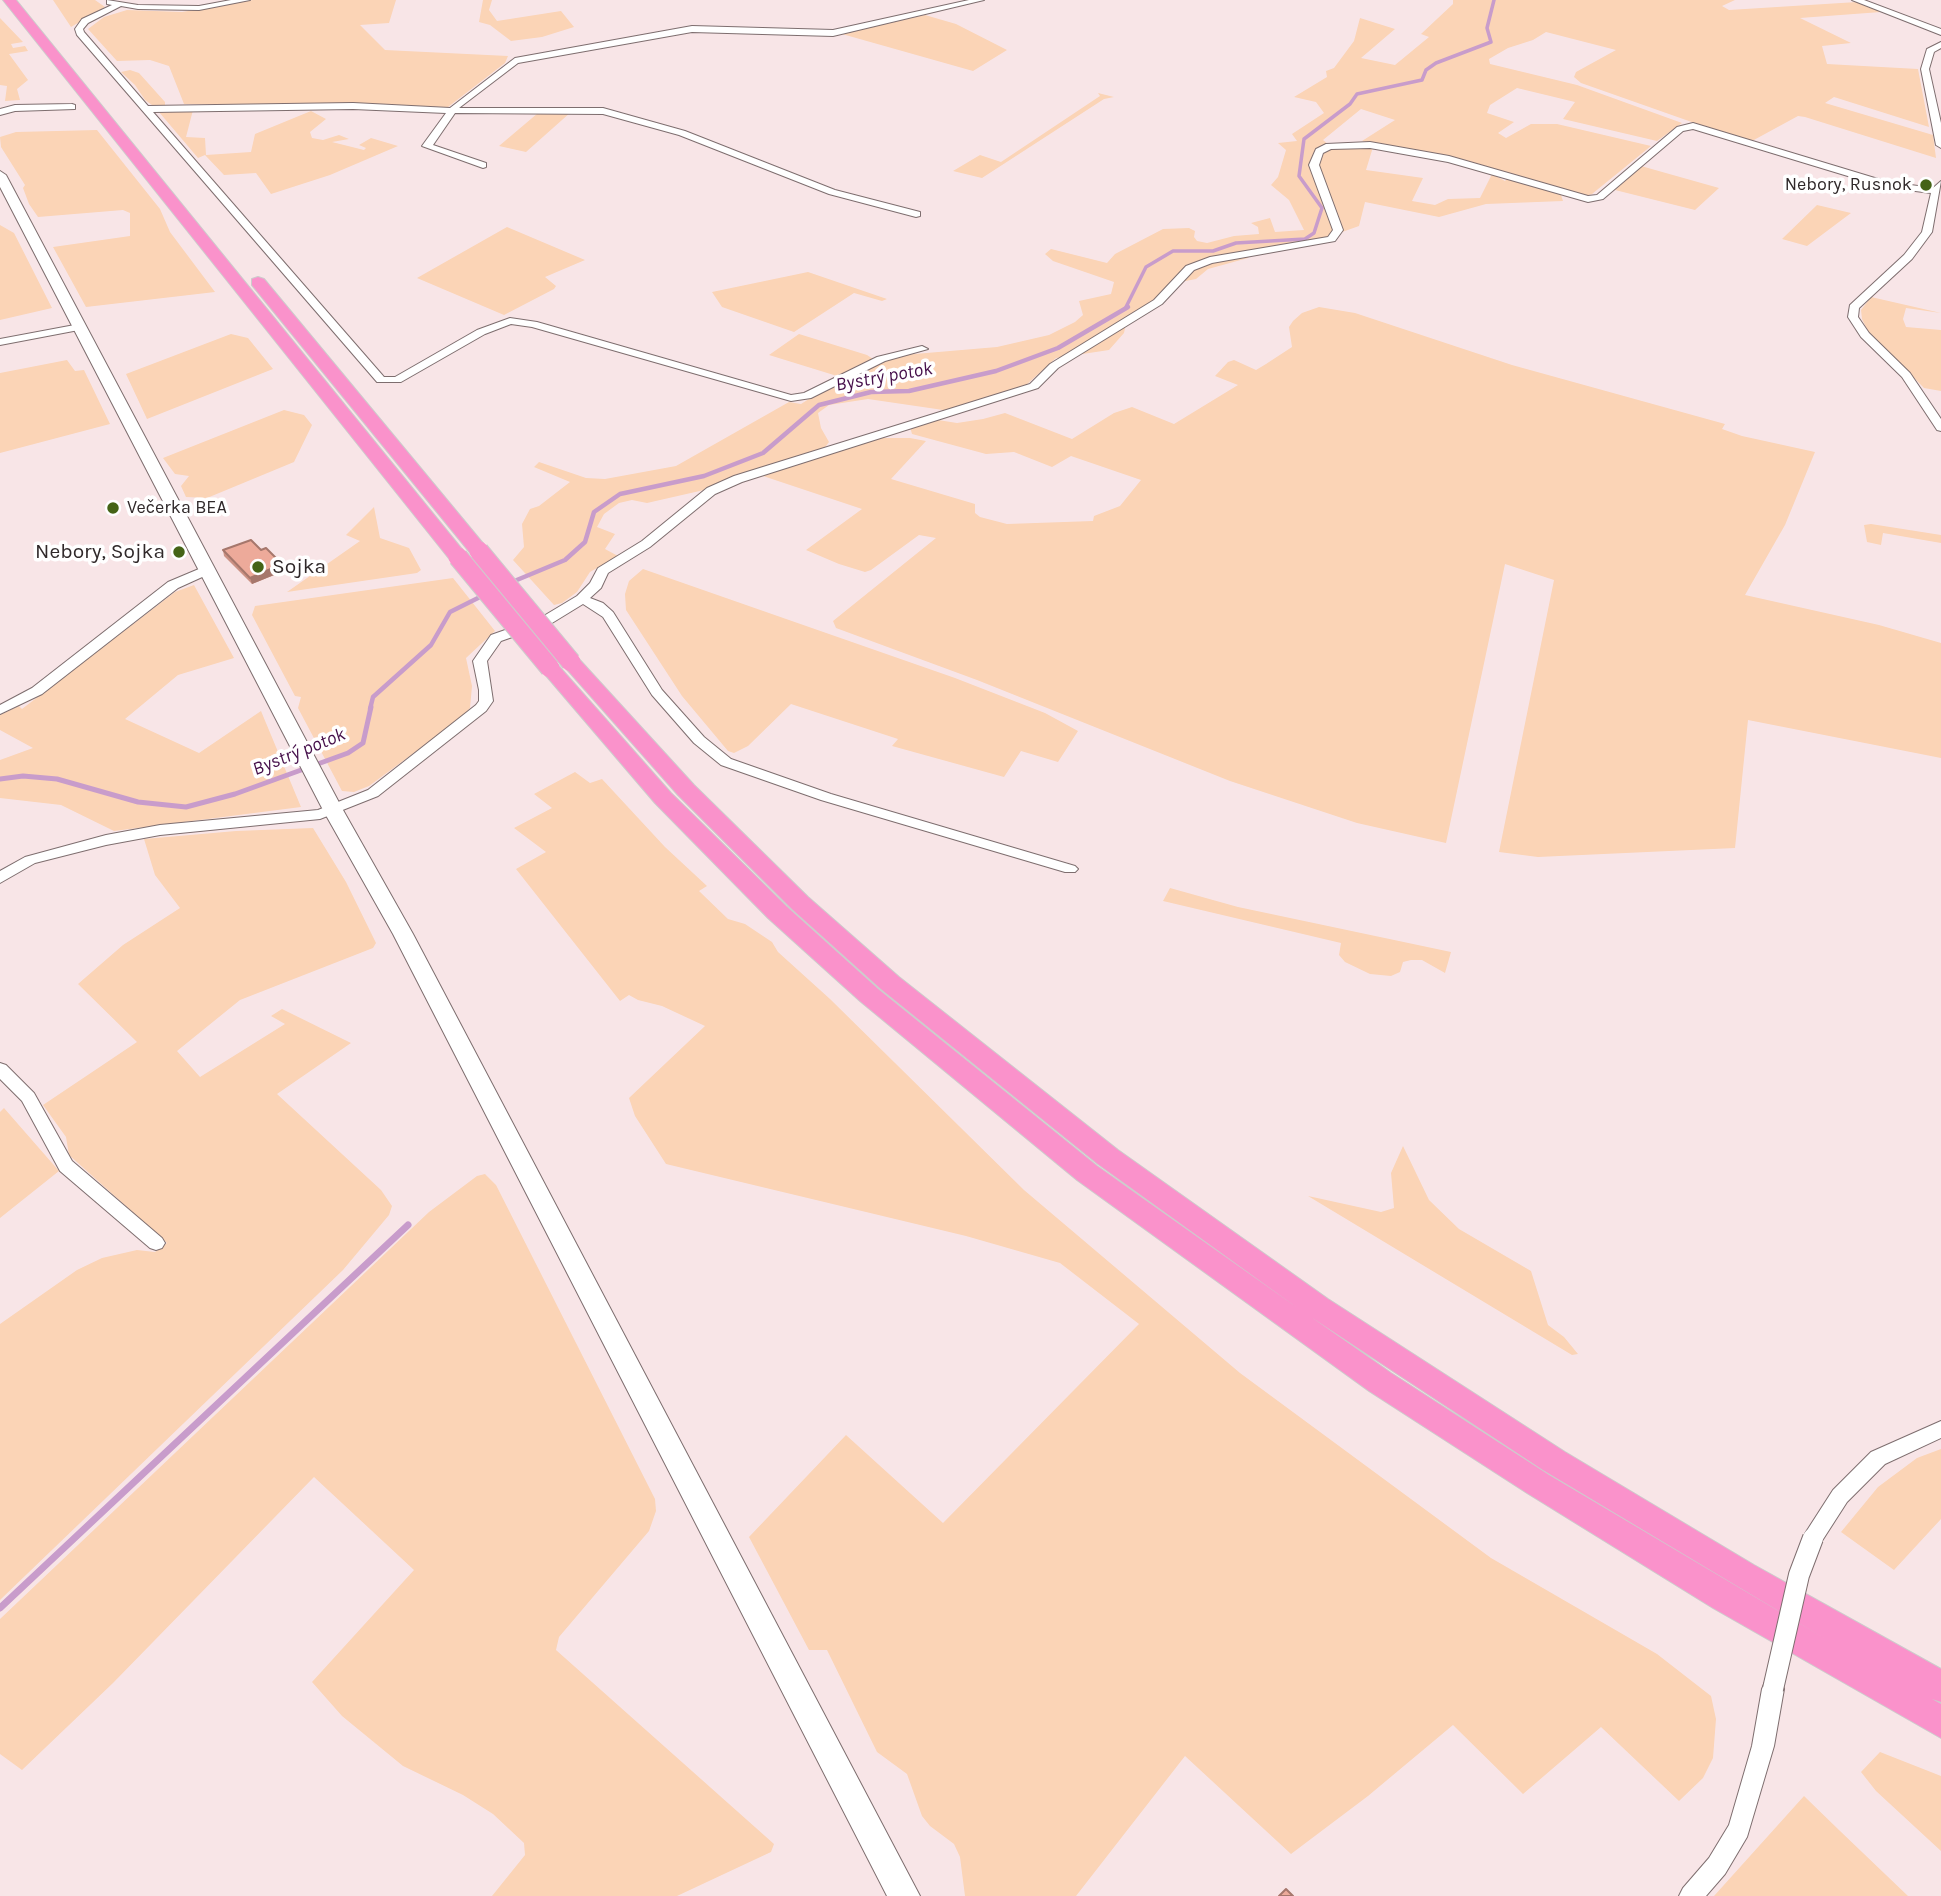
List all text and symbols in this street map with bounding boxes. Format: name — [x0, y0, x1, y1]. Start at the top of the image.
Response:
place label: Nebory, Rusnok — [1785, 174, 1912, 196]
marker: Nebory, Rusnok — [1918, 177, 1934, 193]
water label: Bystrý potok — [834, 357, 934, 397]
place label: Večerka BEA — [127, 497, 227, 519]
marker: Večerka BEA — [105, 500, 121, 516]
place label: Nebory, Sojka — [35, 539, 165, 565]
marker: Nebory, Sojka — [171, 544, 187, 560]
place label: Sojka — [272, 554, 326, 580]
marker: Sojka — [250, 559, 266, 575]
water label: Bystrý potok — [249, 723, 349, 781]

